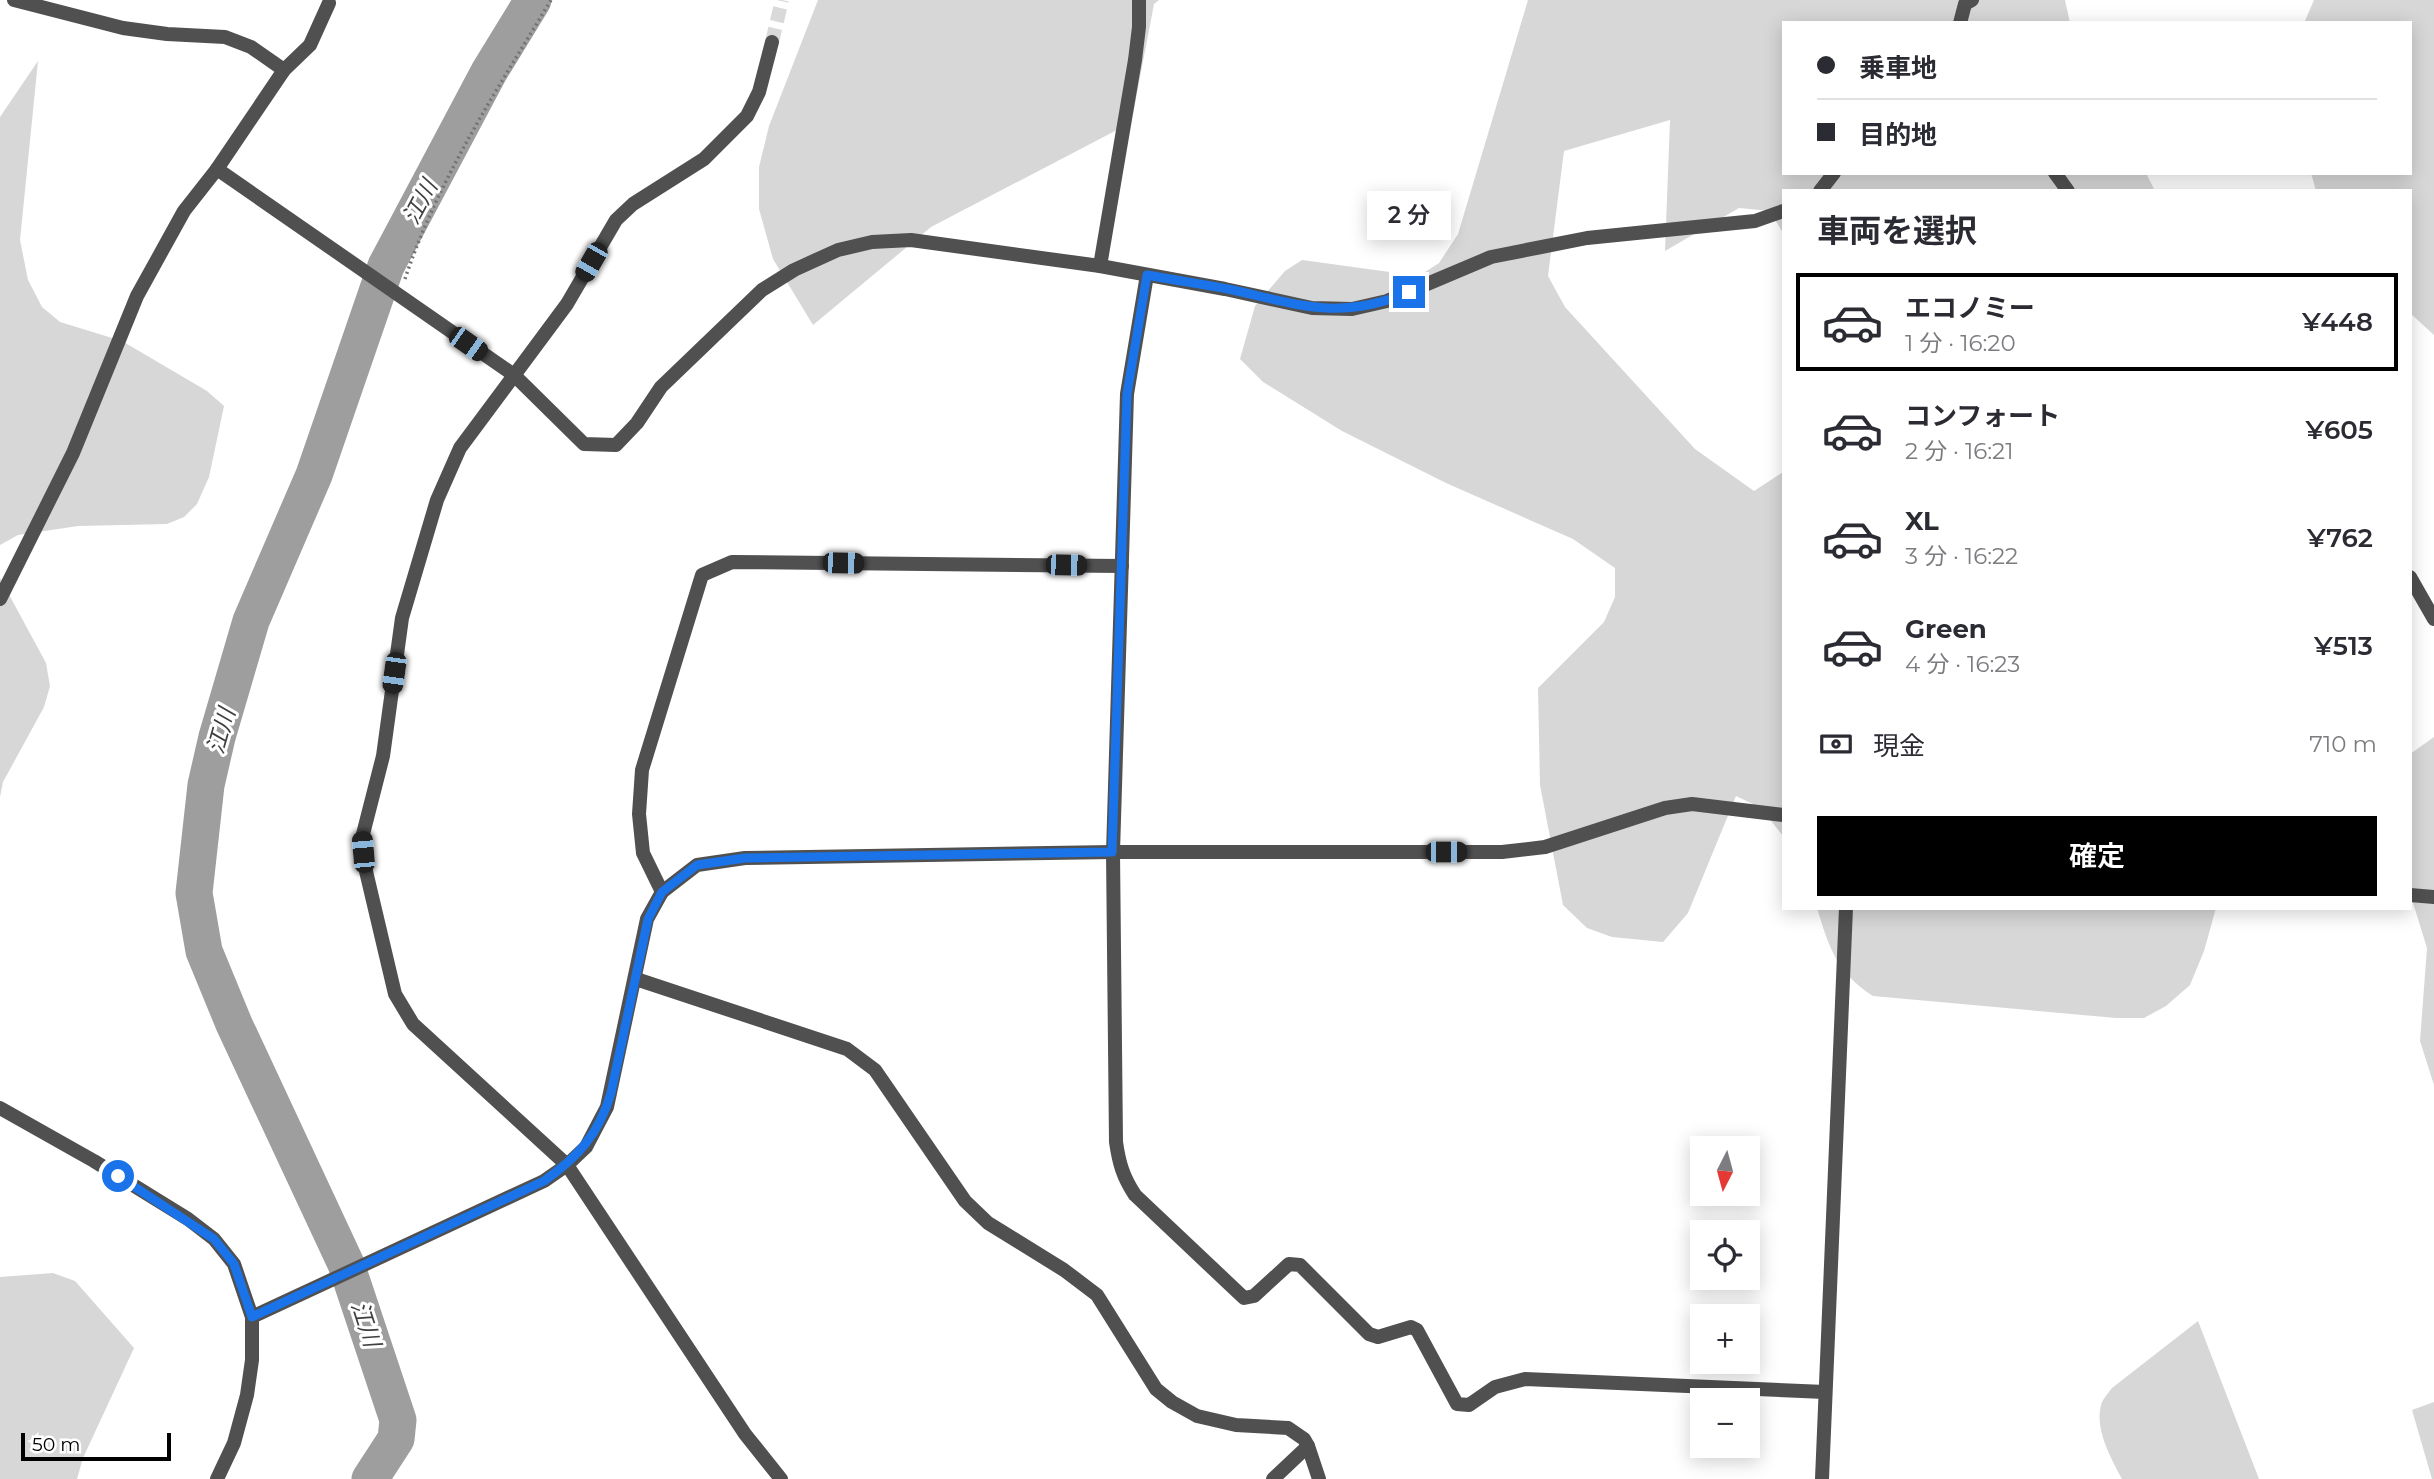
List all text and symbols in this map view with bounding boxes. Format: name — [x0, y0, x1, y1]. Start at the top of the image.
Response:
text: 乗車地 — [1859, 52, 1937, 84]
text: 目的地 — [1859, 119, 1937, 151]
water label: 江川 — [397, 172, 445, 229]
callout: 2 分 — [1367, 190, 1451, 240]
text: 2 分 — [1388, 201, 1430, 229]
text: 車両を選択 — [1817, 211, 1977, 250]
car — [572, 239, 611, 285]
route end — [1393, 276, 1425, 308]
icon: car — [1821, 291, 1884, 354]
text: エコノミー — [1905, 292, 2035, 324]
text: ¥448 — [2302, 306, 2373, 338]
car — [445, 323, 492, 365]
text: 1 分 · 16:20 — [1905, 329, 2016, 357]
icon: car — [1821, 399, 1884, 462]
text: コンフォート — [1905, 400, 2060, 432]
text: ¥605 — [2306, 414, 2373, 446]
text: 2 分 · 16:21 — [1905, 437, 2014, 465]
text: XL — [1905, 505, 1939, 537]
icon: car — [1821, 507, 1884, 570]
text: ¥762 — [2307, 522, 2373, 554]
text: 3 分 · 16:22 — [1905, 542, 2018, 570]
car — [822, 552, 865, 574]
car — [1045, 554, 1088, 576]
text: Green — [1905, 613, 1987, 645]
icon: car — [1821, 615, 1884, 678]
text: ¥513 — [2314, 630, 2373, 662]
text: 4 分 · 16:23 — [1905, 650, 2020, 678]
car — [381, 651, 408, 695]
water label: 江川 — [201, 702, 242, 757]
icon: cash — [1817, 725, 1855, 763]
text: 現金 — [1873, 730, 1925, 762]
text: 710 m — [2309, 730, 2377, 758]
button: 確定 — [1817, 816, 2377, 896]
car — [351, 830, 376, 874]
car — [1426, 842, 1468, 863]
north arrow — [1690, 1136, 1760, 1206]
map controls — [1690, 1136, 1760, 1458]
route start — [102, 1160, 134, 1192]
button: locate — [1690, 1220, 1760, 1290]
water label: 江川 — [346, 1298, 387, 1353]
button: + — [1690, 1304, 1760, 1374]
button: − — [1690, 1388, 1760, 1458]
scale bar — [21, 1430, 172, 1462]
text: 50 m — [32, 1433, 80, 1456]

